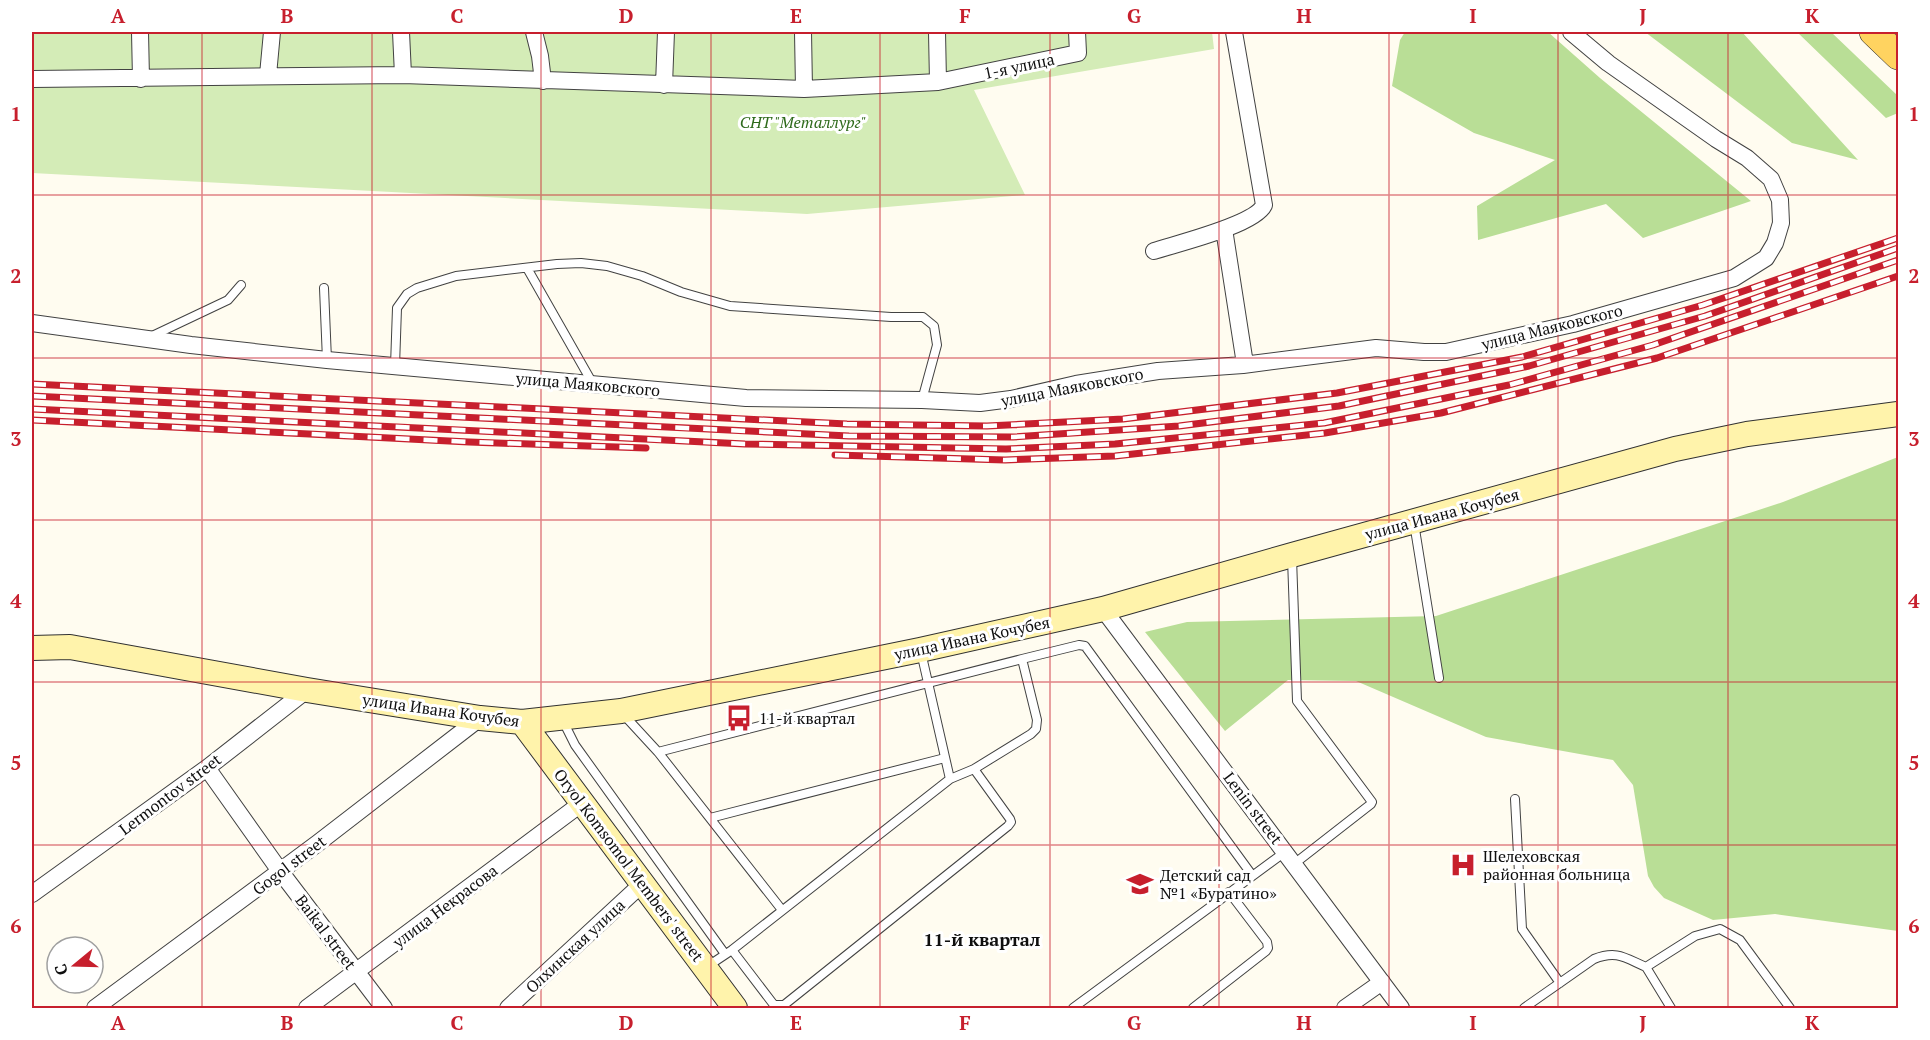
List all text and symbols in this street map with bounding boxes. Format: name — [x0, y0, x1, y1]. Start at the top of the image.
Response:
text: A — [111, 2, 126, 29]
text: B — [281, 2, 294, 29]
text: C — [450, 2, 464, 29]
text: D — [619, 2, 633, 29]
text: E — [790, 2, 802, 29]
text: F — [959, 2, 971, 29]
text: G — [1127, 2, 1141, 29]
text: H — [1296, 2, 1312, 29]
text: I — [1469, 2, 1477, 29]
text: J — [1639, 2, 1647, 29]
text: K — [1805, 2, 1820, 29]
street label: 1-я улица — [982, 48, 1056, 84]
text: 1 — [10, 100, 22, 127]
text: 1 — [1908, 100, 1920, 127]
park label: СНТ "Металлург" — [740, 111, 866, 133]
text: 2 — [10, 262, 22, 289]
text: 2 — [1908, 262, 1920, 289]
street label: улица Маяковского — [1478, 299, 1625, 355]
street label: улица Маяковского — [998, 362, 1145, 412]
street label: улица Маяковского — [514, 367, 661, 401]
text: 3 — [10, 425, 22, 452]
text: 3 — [1908, 425, 1920, 452]
street label: улица Ивана Кочубея — [1362, 483, 1521, 545]
text: 4 — [10, 587, 22, 614]
text: 4 — [1908, 587, 1920, 614]
street label: улица Ивана Кочубея — [891, 611, 1052, 665]
street label: улица Ивана Кочубея — [360, 688, 521, 732]
bus stop icon: 11-й квартал — [724, 703, 754, 733]
place label: 11-й квартал — [759, 707, 856, 729]
street label: Lermontov street — [114, 748, 226, 840]
text: 5 — [10, 749, 22, 776]
text: 5 — [1908, 749, 1920, 776]
street label: Oryol Komsomol Members' street — [549, 764, 709, 966]
street label: Lenin street — [1218, 767, 1288, 849]
street label: Gogol street — [248, 830, 330, 900]
place label: Шелеховская районная больница — [1483, 845, 1630, 885]
hospital icon: Шелеховская районная больница — [1448, 850, 1478, 880]
street label: улица Некрасова — [387, 859, 502, 953]
place label: Детский сад №1 «Буратино» — [1160, 864, 1277, 904]
school or university icon: Детский сад №1 «Буратино» — [1125, 869, 1155, 899]
street label: Baikal street — [290, 890, 362, 974]
street label: Олхинская улица — [521, 894, 629, 998]
text: 6 — [10, 912, 22, 939]
text: 6 — [1908, 912, 1920, 939]
district label: 11-й квартал — [924, 927, 1041, 951]
north arrow — [45, 935, 105, 995]
text: С — [49, 961, 73, 978]
text: A — [111, 1009, 126, 1036]
text: B — [281, 1009, 294, 1036]
text: C — [450, 1009, 464, 1036]
text: D — [619, 1009, 633, 1036]
text: E — [790, 1009, 802, 1036]
text: F — [959, 1009, 971, 1036]
text: G — [1127, 1009, 1141, 1036]
text: H — [1296, 1009, 1312, 1036]
text: I — [1469, 1009, 1477, 1036]
text: J — [1639, 1009, 1647, 1036]
text: K — [1805, 1009, 1820, 1036]

